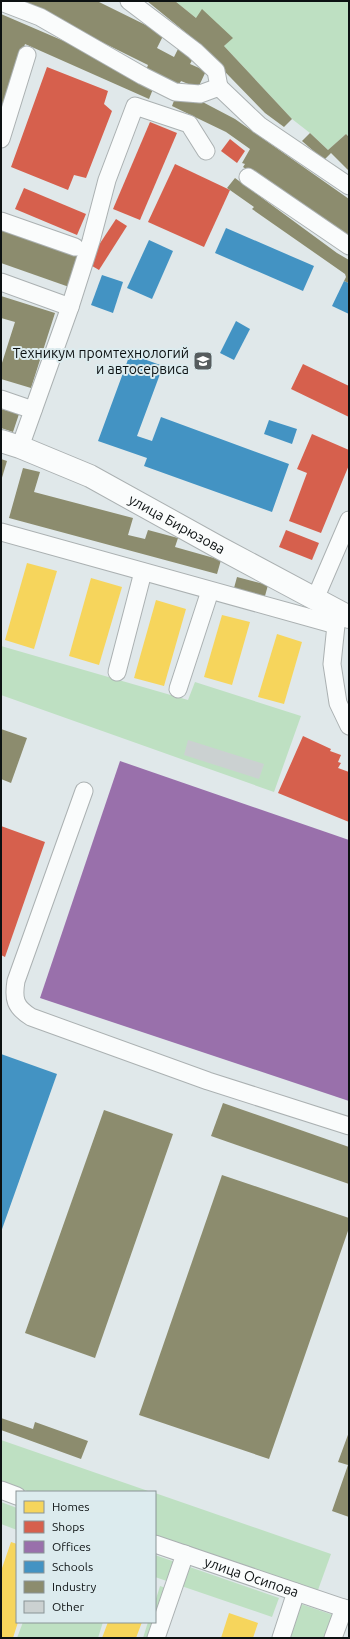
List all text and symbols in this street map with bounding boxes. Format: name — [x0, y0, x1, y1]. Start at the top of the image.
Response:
place label: Техникум промтехнологий и автосервиса — [13, 345, 189, 377]
school or university icon: Техникум промтехнологий и автосервиса — [192, 350, 214, 372]
street label: улица Бирюзова — [126, 491, 228, 557]
legend — [16, 1491, 156, 1623]
text: Homes — [52, 1500, 90, 1513]
text: Shops — [52, 1520, 84, 1533]
text: Offices — [52, 1540, 91, 1553]
street label: улица Осипова — [202, 1553, 301, 1600]
text: Schools — [52, 1560, 93, 1573]
text: Industry — [52, 1580, 97, 1593]
text: Other — [52, 1600, 85, 1613]

